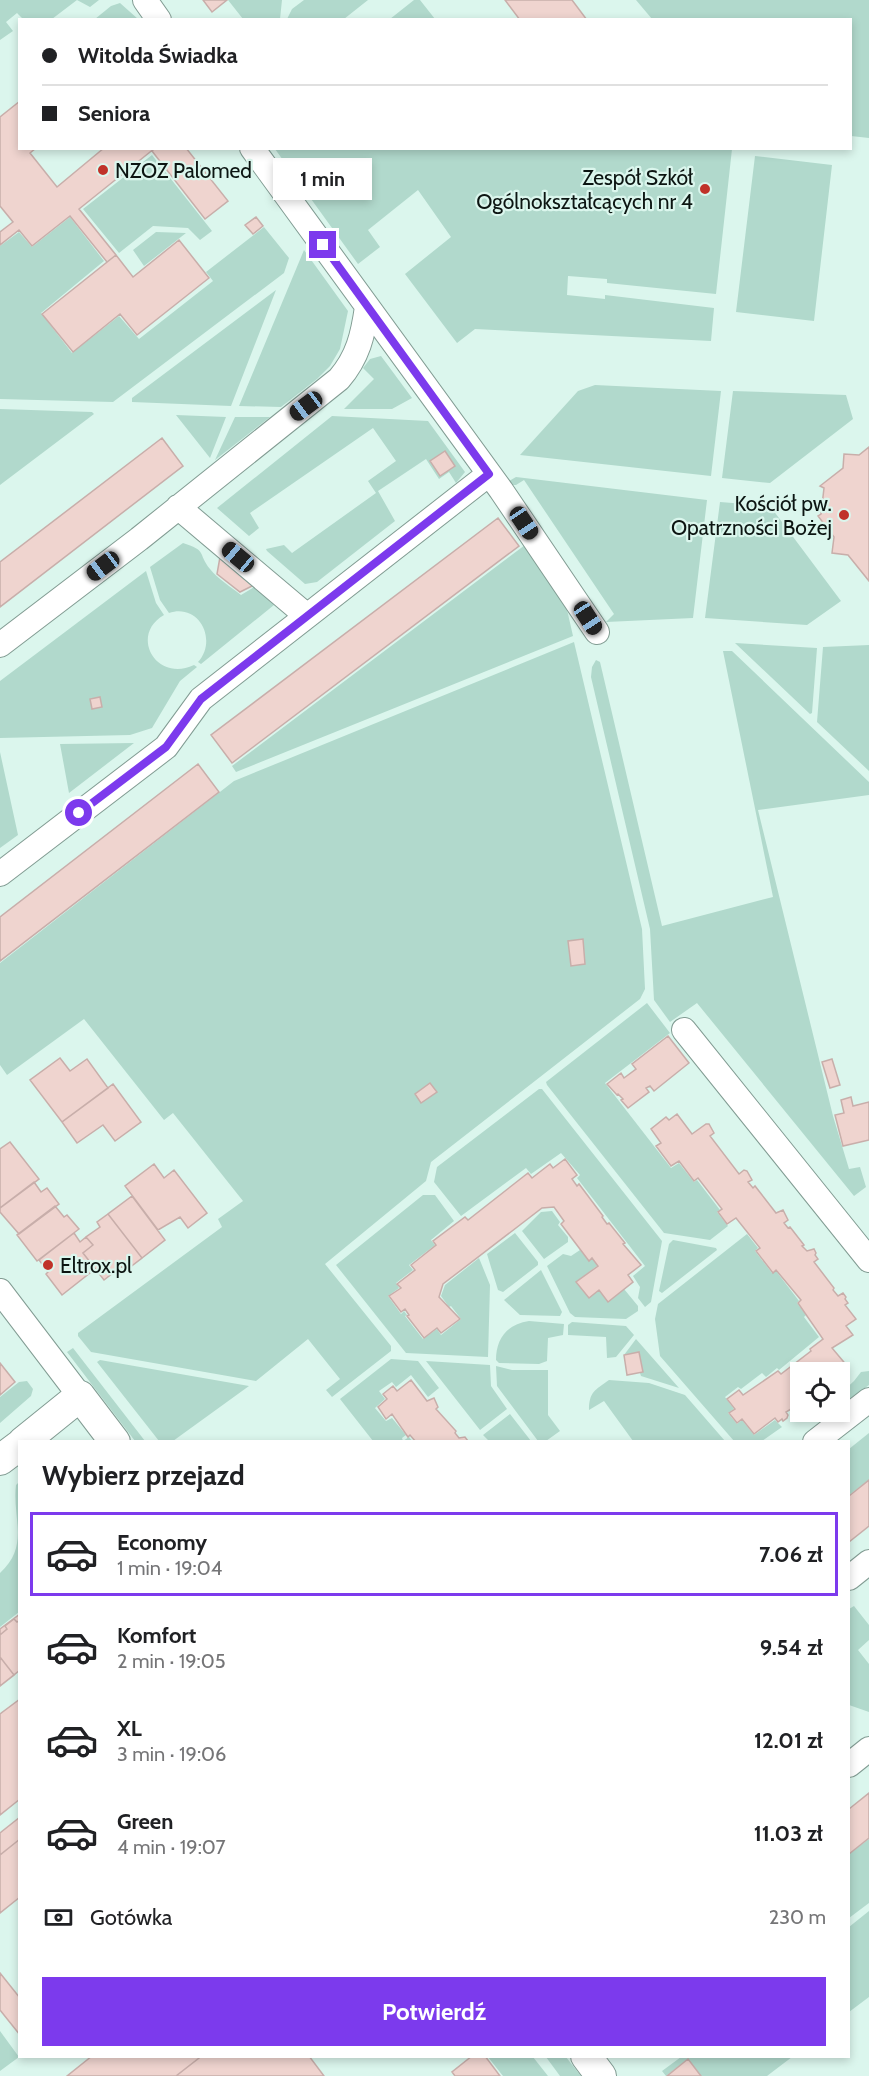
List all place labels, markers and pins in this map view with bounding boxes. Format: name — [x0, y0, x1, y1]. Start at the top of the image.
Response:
place label: NZOZ Palomed — [115, 158, 252, 183]
marker: NZOZ Palomed — [96, 163, 110, 177]
place label: Zespół Szkół Ogólnokształcących nr 4 — [476, 165, 693, 214]
marker: Zespół Szkół Ogólnokształcących nr 4 — [698, 182, 712, 196]
place label: Kościół pw. Opatrzności Bożej — [671, 491, 832, 541]
marker: Kościół pw. Opatrzności Bożej — [837, 508, 851, 522]
place label: Eltrox.pl — [60, 1253, 132, 1278]
marker: Eltrox.pl — [41, 1258, 55, 1272]

